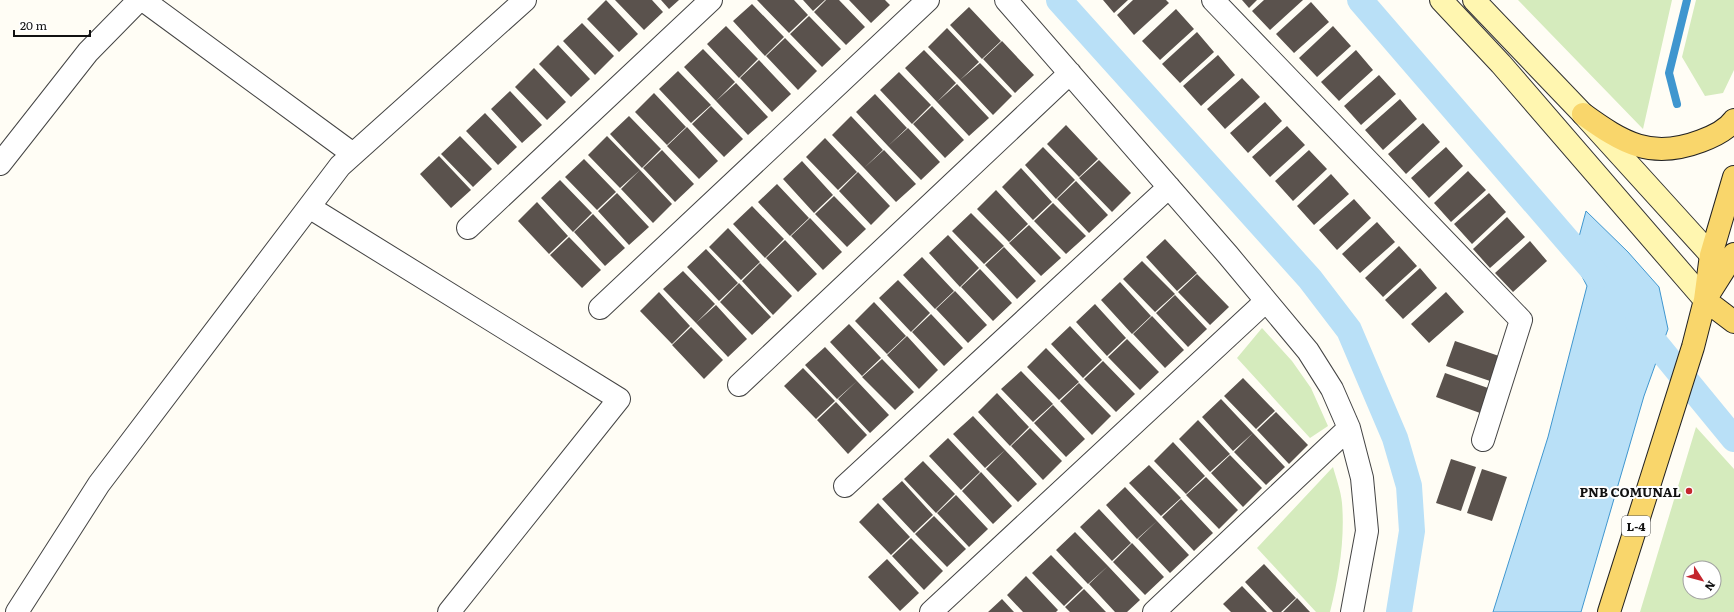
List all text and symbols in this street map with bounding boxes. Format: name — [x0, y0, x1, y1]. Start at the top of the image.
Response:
scale bar — [14, 12, 90, 38]
text: 20 m — [20, 16, 47, 34]
place label: PNB COMUNAL — [1580, 482, 1681, 501]
marker: PNB COMUNAL — [1684, 486, 1694, 496]
road number: L-4 — [1622, 516, 1650, 536]
north arrow — [1682, 560, 1722, 600]
text: N — [1702, 578, 1720, 595]

